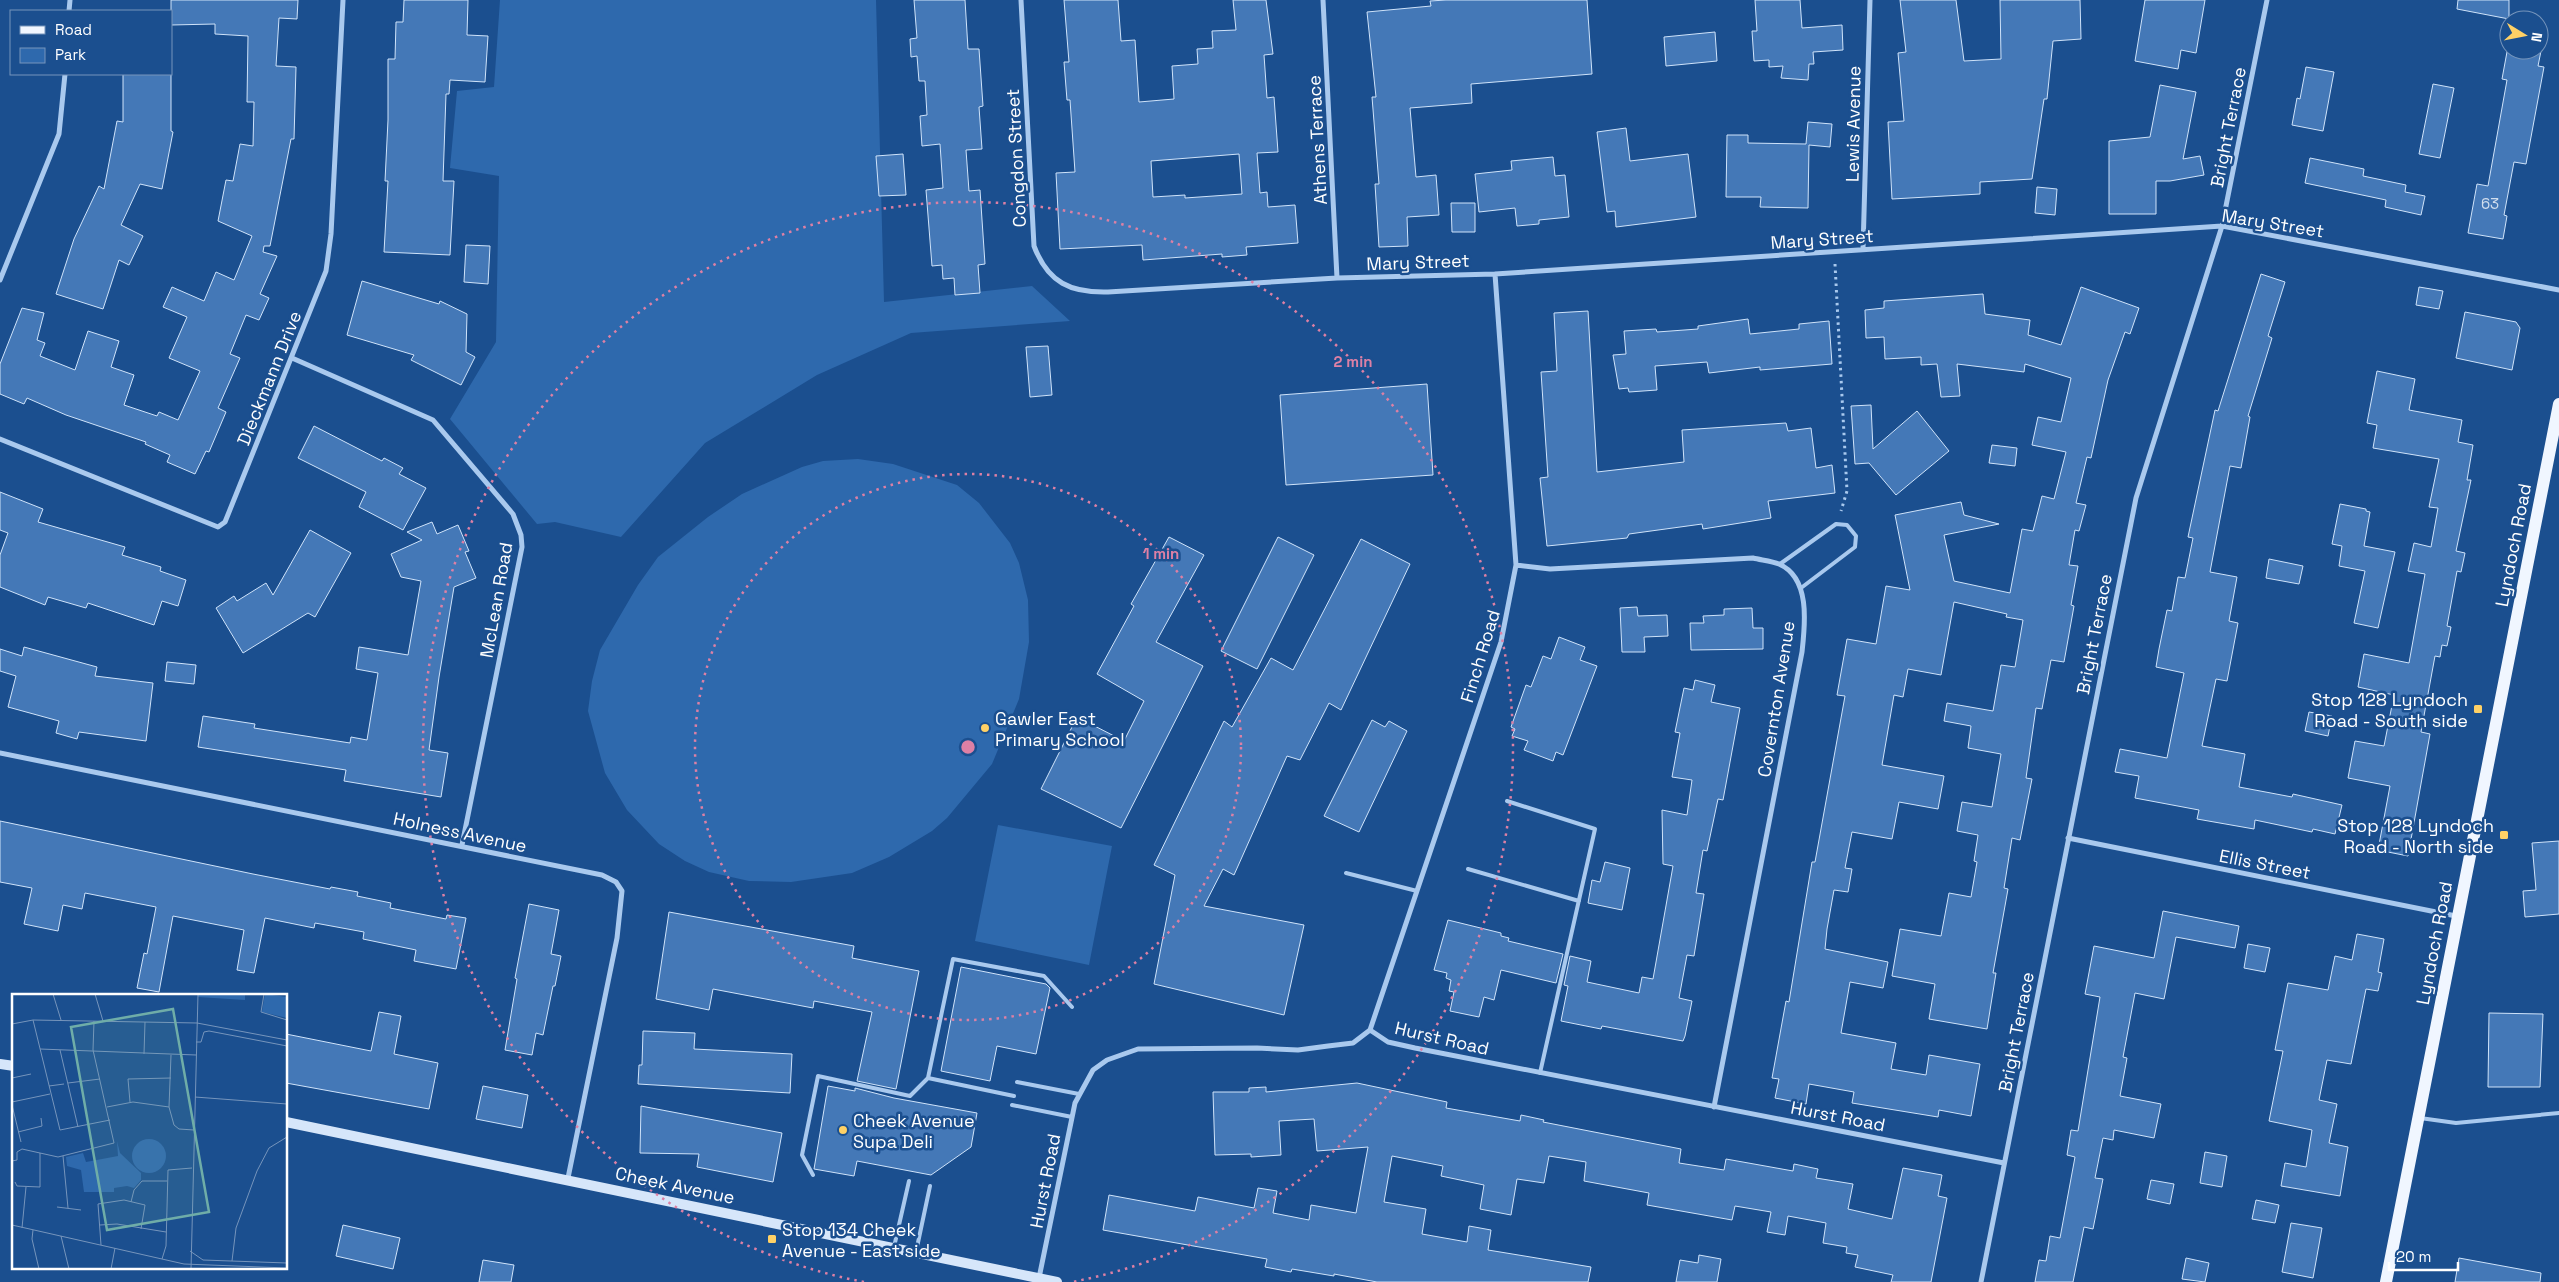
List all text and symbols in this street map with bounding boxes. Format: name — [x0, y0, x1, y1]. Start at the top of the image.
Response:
legend — [10, 10, 172, 75]
north arrow — [2499, 10, 2549, 60]
text: Road — [55, 20, 92, 39]
text: N — [2527, 31, 2546, 43]
text: Park — [55, 45, 86, 64]
street label: Bright Terrace — [2205, 65, 2251, 189]
street label: Lewis Avenue — [1840, 66, 1866, 182]
street label: Athens Terrace — [1302, 75, 1332, 205]
street label: Congdon Street — [1001, 88, 1031, 228]
house number: 63 — [2481, 194, 2499, 213]
street label: Mary Street — [2220, 204, 2326, 242]
street label: Mary Street — [1770, 224, 1874, 254]
street label: Mary Street — [1366, 249, 1470, 275]
street label: Dieckmann Drive — [232, 307, 306, 449]
text: 2 min — [1334, 352, 1372, 371]
street label: Lyndoch Road — [2490, 481, 2536, 609]
street label: McLean Road — [475, 540, 517, 660]
text: 1 min — [1143, 544, 1179, 563]
street label: Bright Terrace — [2071, 572, 2117, 696]
street label: Finch Road — [1455, 607, 1505, 705]
street label: Covernton Avenue — [1752, 619, 1800, 779]
place label: Stop 128 Lyndoch Road - South side — [2311, 688, 2468, 732]
marker: Stop 128 Lyndoch Road - South side — [2472, 703, 2484, 715]
place label: Gawler East Primary School — [995, 707, 1125, 751]
marker: Gawler East Primary School — [979, 722, 991, 734]
centre of rings — [959, 738, 977, 756]
street label: Holness Avenue — [391, 807, 529, 857]
place label: Stop 128 Lyndoch Road - North side — [2337, 814, 2494, 858]
marker: Stop 128 Lyndoch Road - North side — [2498, 829, 2510, 841]
street label: Ellis Street — [2217, 844, 2313, 884]
street label: Lyndoch Road — [2411, 879, 2457, 1007]
street label: Bright Terrace — [1993, 970, 2039, 1094]
inset map — [12, 994, 288, 1270]
street label: Hurst Road — [1393, 1016, 1491, 1060]
street label: Hurst Road — [1789, 1096, 1887, 1136]
place label: Cheek Avenue Supa Deli — [853, 1109, 975, 1153]
marker: Cheek Avenue Supa Deli — [837, 1124, 849, 1136]
street label: Hurst Road — [1025, 1132, 1065, 1230]
street label: Cheek Avenue — [613, 1161, 737, 1209]
place label: Stop 134 Cheek Avenue - East side — [782, 1218, 941, 1262]
marker: Stop 134 Cheek Avenue - East side — [766, 1233, 778, 1245]
scale bar — [2389, 1240, 2458, 1272]
text: 20 m — [2396, 1247, 2431, 1266]

